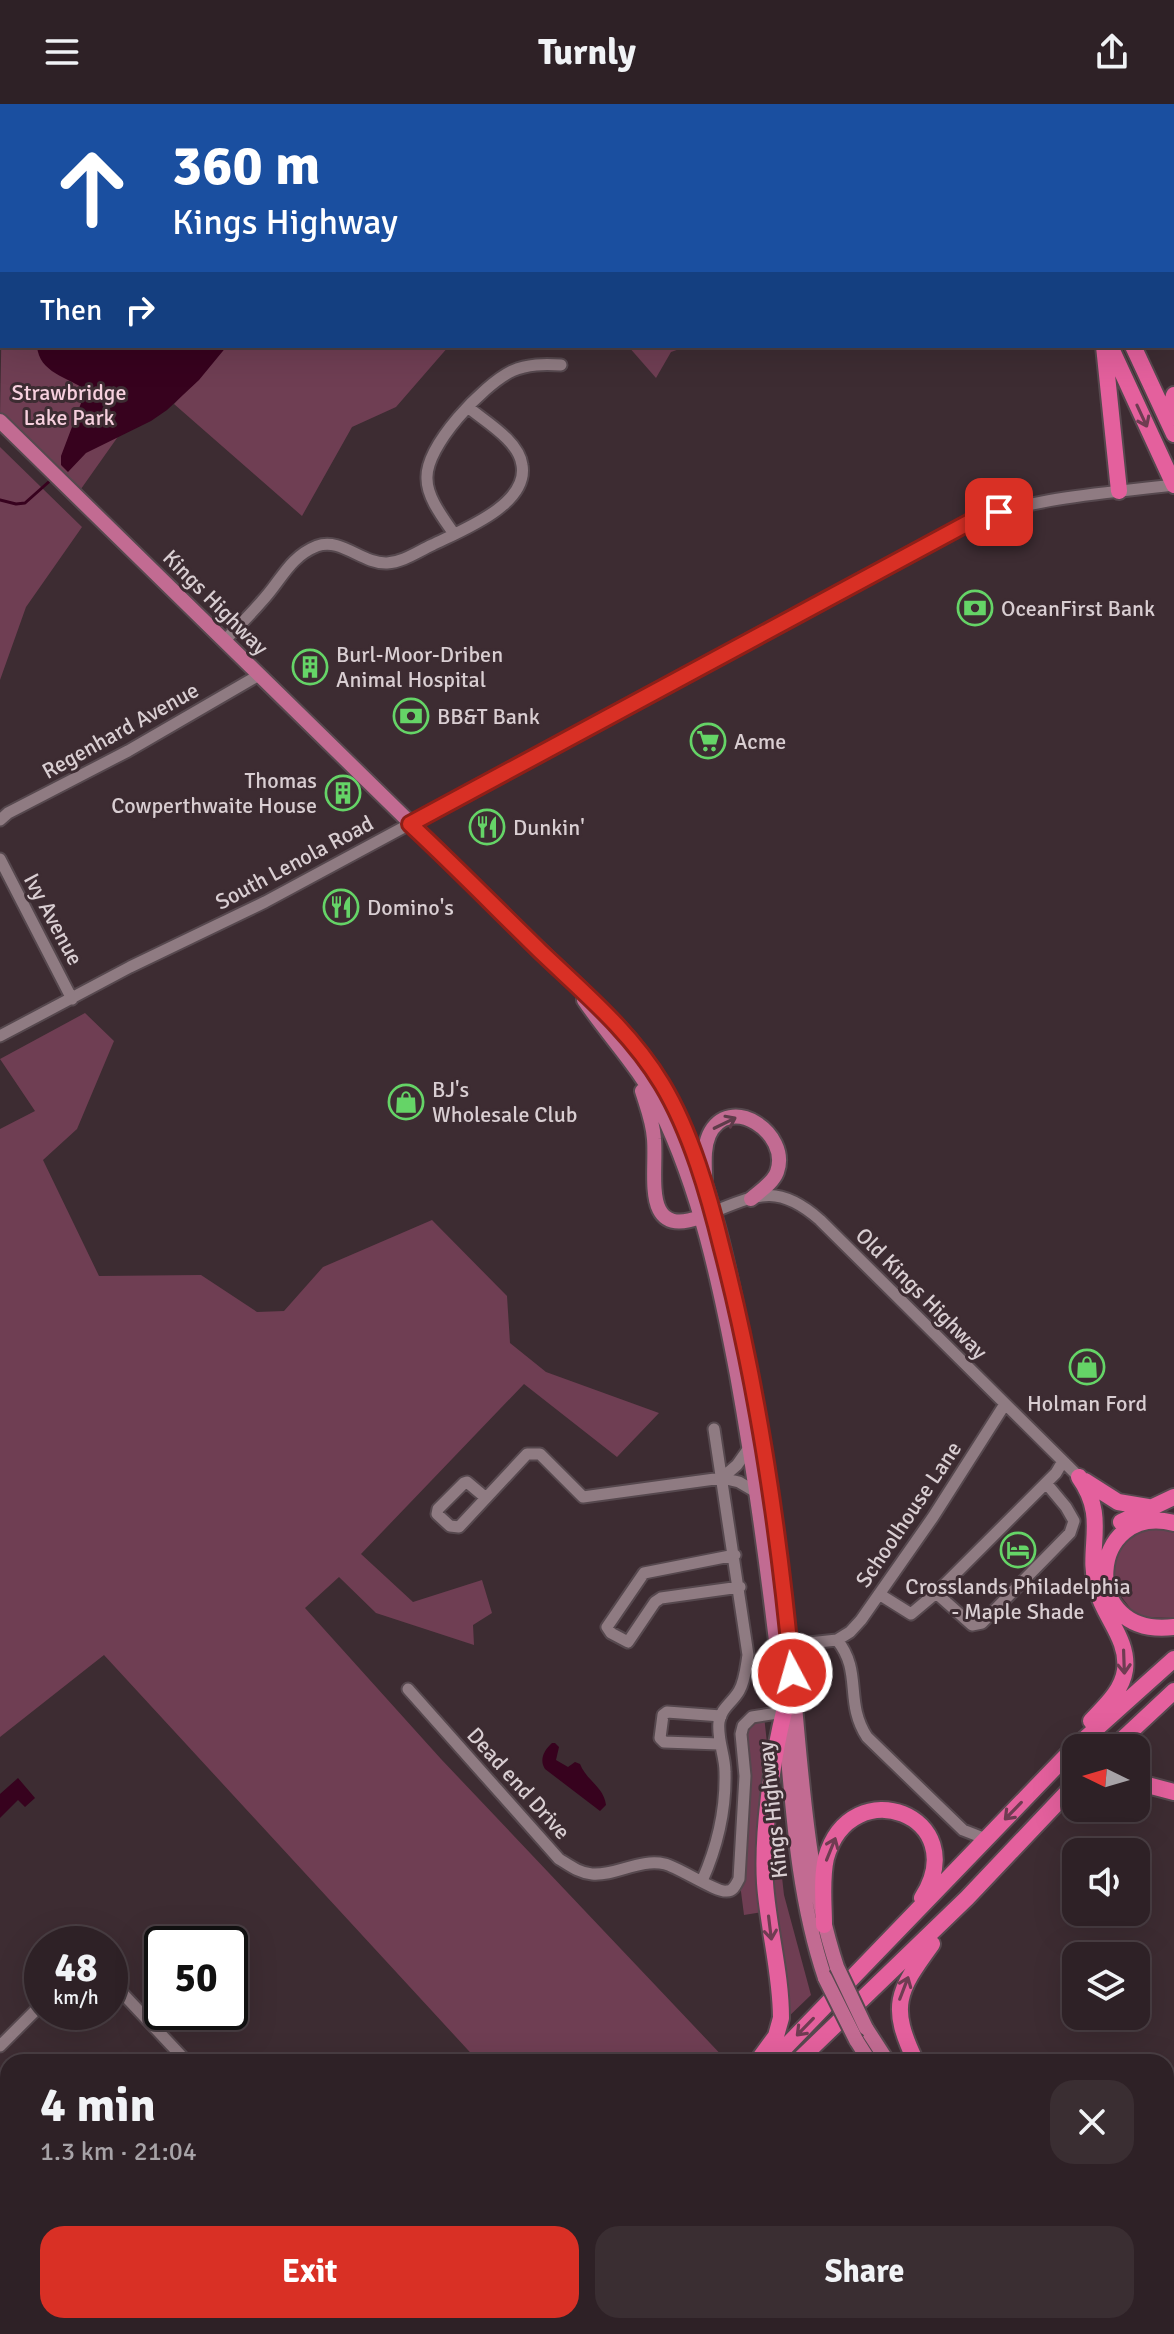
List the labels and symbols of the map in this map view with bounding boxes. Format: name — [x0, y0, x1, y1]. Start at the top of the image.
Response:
park label: Strawbridge Lake Park — [12, 379, 127, 431]
one-way arrow — [1135, 403, 1150, 427]
pin — [965, 478, 1033, 546]
street label: Kings Highway — [157, 544, 275, 661]
bank icon: OceanFirst Bank — [956, 589, 994, 627]
place label: OceanFirst Bank — [1001, 595, 1155, 622]
place label: Burl-Moor-Driben Animal Hospital — [336, 641, 503, 693]
building icon: Burl-Moor-Driben Animal Hospital — [291, 648, 329, 686]
street label: Regenhard Avenue — [37, 676, 203, 785]
bank icon: BB&T Bank — [392, 697, 430, 735]
place label: BB&T Bank — [437, 703, 540, 730]
supermarket icon: Acme — [689, 722, 727, 760]
place label: Acme — [734, 728, 786, 755]
place label: Thomas Cowperthwaite House — [111, 767, 317, 819]
building icon: Thomas Cowperthwaite House — [324, 774, 362, 812]
restaurant icon: Dunkin' — [468, 808, 506, 846]
street label: South Lenola Road — [211, 809, 378, 915]
place label: Dunkin' — [513, 814, 585, 841]
street label: Ivy Avenue — [18, 869, 89, 970]
restaurant icon: Domino's — [322, 888, 360, 926]
place label: Domino's — [367, 894, 454, 921]
place label: BJ's Wholesale Club — [432, 1076, 577, 1128]
shop icon: BJ's Wholesale Club — [387, 1083, 425, 1121]
one-way arrow — [713, 1115, 737, 1130]
street label: Old Kings Highway — [850, 1222, 994, 1365]
shop icon: Holman Ford — [1068, 1348, 1106, 1386]
place label: Holman Ford — [1027, 1390, 1147, 1417]
street label: Schoolhouse Lane — [850, 1436, 967, 1592]
hotel icon: Crosslands Philadelphia - Maple Shade — [999, 1531, 1037, 1569]
place label: Crosslands Philadelphia - Maple Shade — [905, 1573, 1131, 1625]
position arrow — [750, 1631, 834, 1715]
one-way arrow — [1116, 1648, 1131, 1674]
street label: Dead end Drive — [461, 1722, 576, 1845]
north arrow — [1062, 1734, 1150, 1822]
street label: Kings Highway — [752, 1739, 793, 1880]
one-way arrow — [1005, 1800, 1023, 1820]
one-way arrow — [825, 1837, 839, 1862]
one-way arrow — [763, 1915, 778, 1941]
speed limit sign: 50 — [144, 1926, 248, 2030]
one-way arrow — [898, 1976, 913, 2001]
one-way arrow — [795, 2017, 814, 2037]

